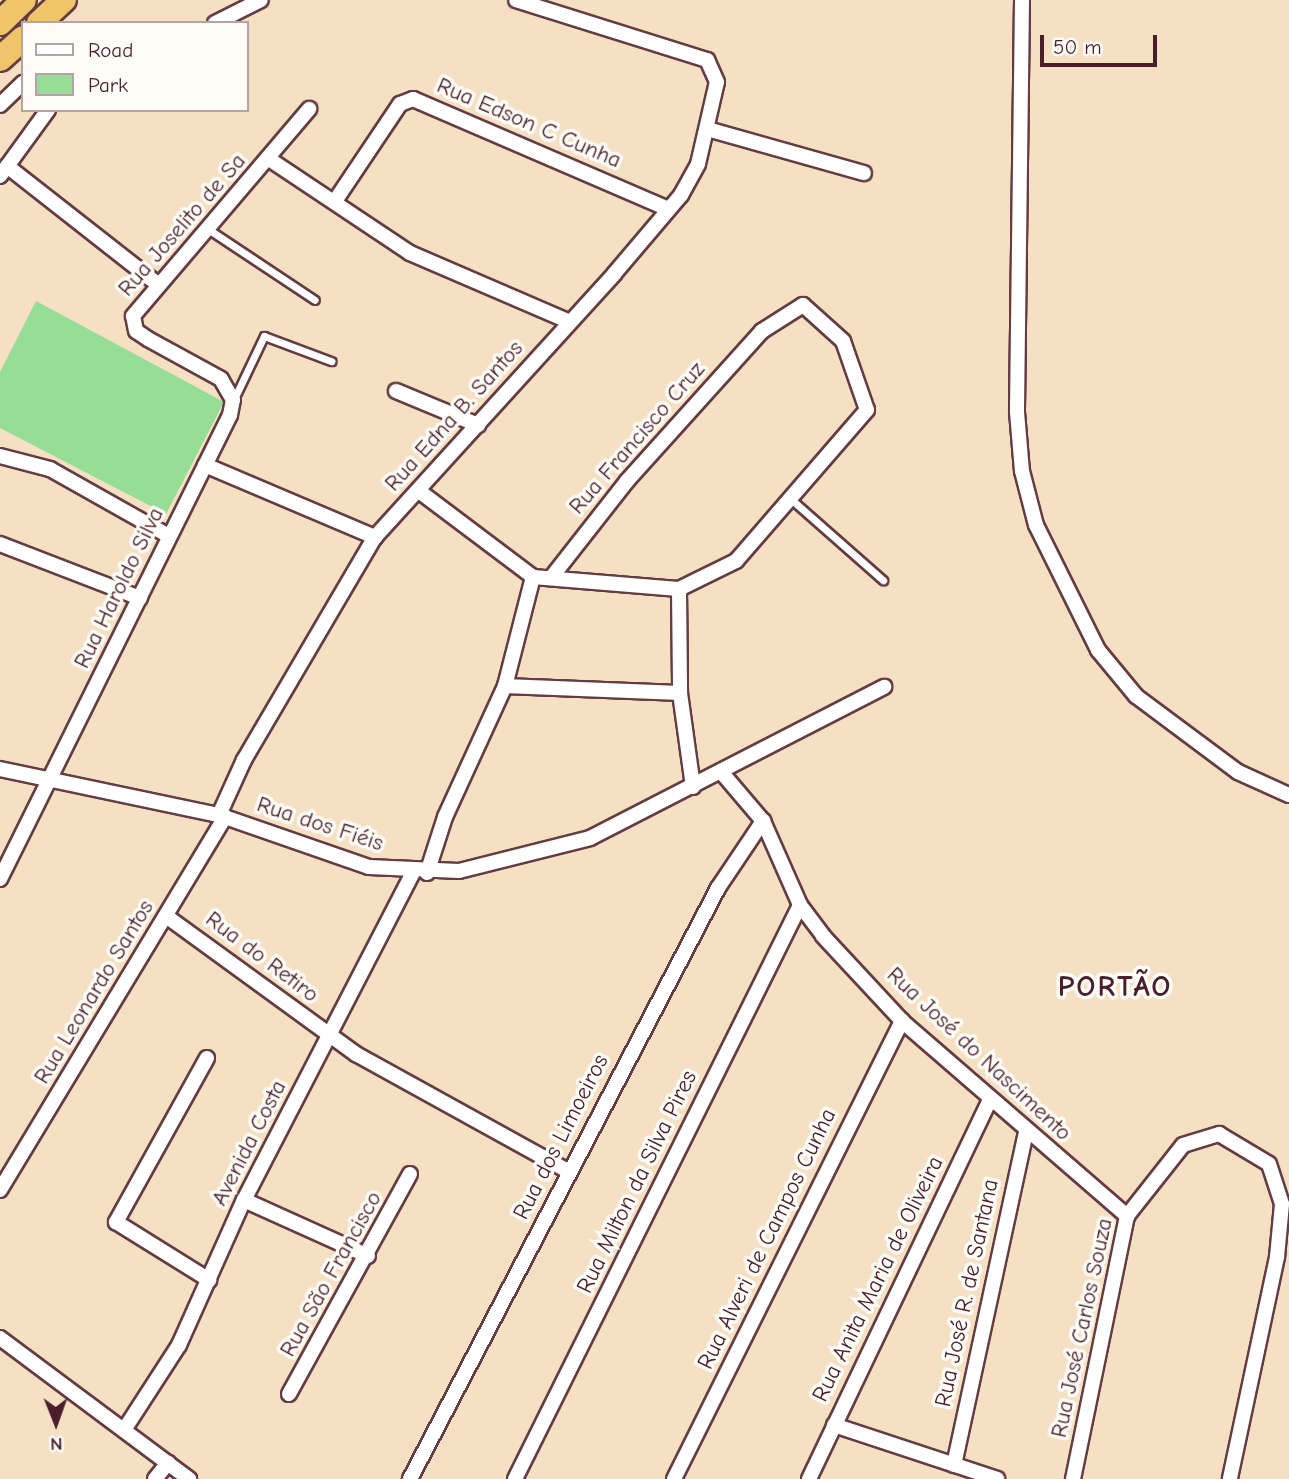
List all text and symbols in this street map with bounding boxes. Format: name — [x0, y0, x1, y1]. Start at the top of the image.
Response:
legend — [21, 21, 248, 112]
scale bar — [1044, 21, 1161, 65]
text: 50 m — [1053, 35, 1102, 59]
text: Road — [88, 38, 133, 62]
street label: Rua Edson C Cunha — [433, 72, 625, 174]
text: Park — [88, 73, 128, 97]
street label: Rua Joselito de Sa — [112, 148, 252, 302]
street label: Rua Edna B. Santos — [379, 335, 529, 497]
street label: Rua Francisco Cruz — [563, 356, 711, 520]
street label: Rua Haroldo Silva — [68, 503, 170, 673]
street label: Rua dos Fiéis — [253, 791, 387, 857]
street label: Rua Leonardo Santos — [28, 895, 160, 1089]
street label: Rua do Retiro — [200, 905, 324, 1009]
street label: Rua José do Nascimento — [881, 961, 1077, 1147]
district label: PORTÃO — [1058, 969, 1172, 1005]
street label: Rua dos Limoeiros — [508, 1050, 614, 1224]
street label: Rua Milton da Silva Pires — [571, 1066, 703, 1298]
street label: Avenida Costa — [206, 1076, 292, 1210]
street label: Rua Alveri de Campos Cunha — [692, 1104, 842, 1374]
street label: Rua Anita Maria de Oliveira — [806, 1152, 950, 1406]
street label: Rua José R. de Santana — [929, 1177, 1005, 1409]
street label: Rua São Francisco — [274, 1186, 388, 1362]
street label: Rua José Carlos Souza — [1045, 1216, 1119, 1440]
north arrow — [21, 1388, 91, 1458]
text: N — [50, 1433, 63, 1455]

